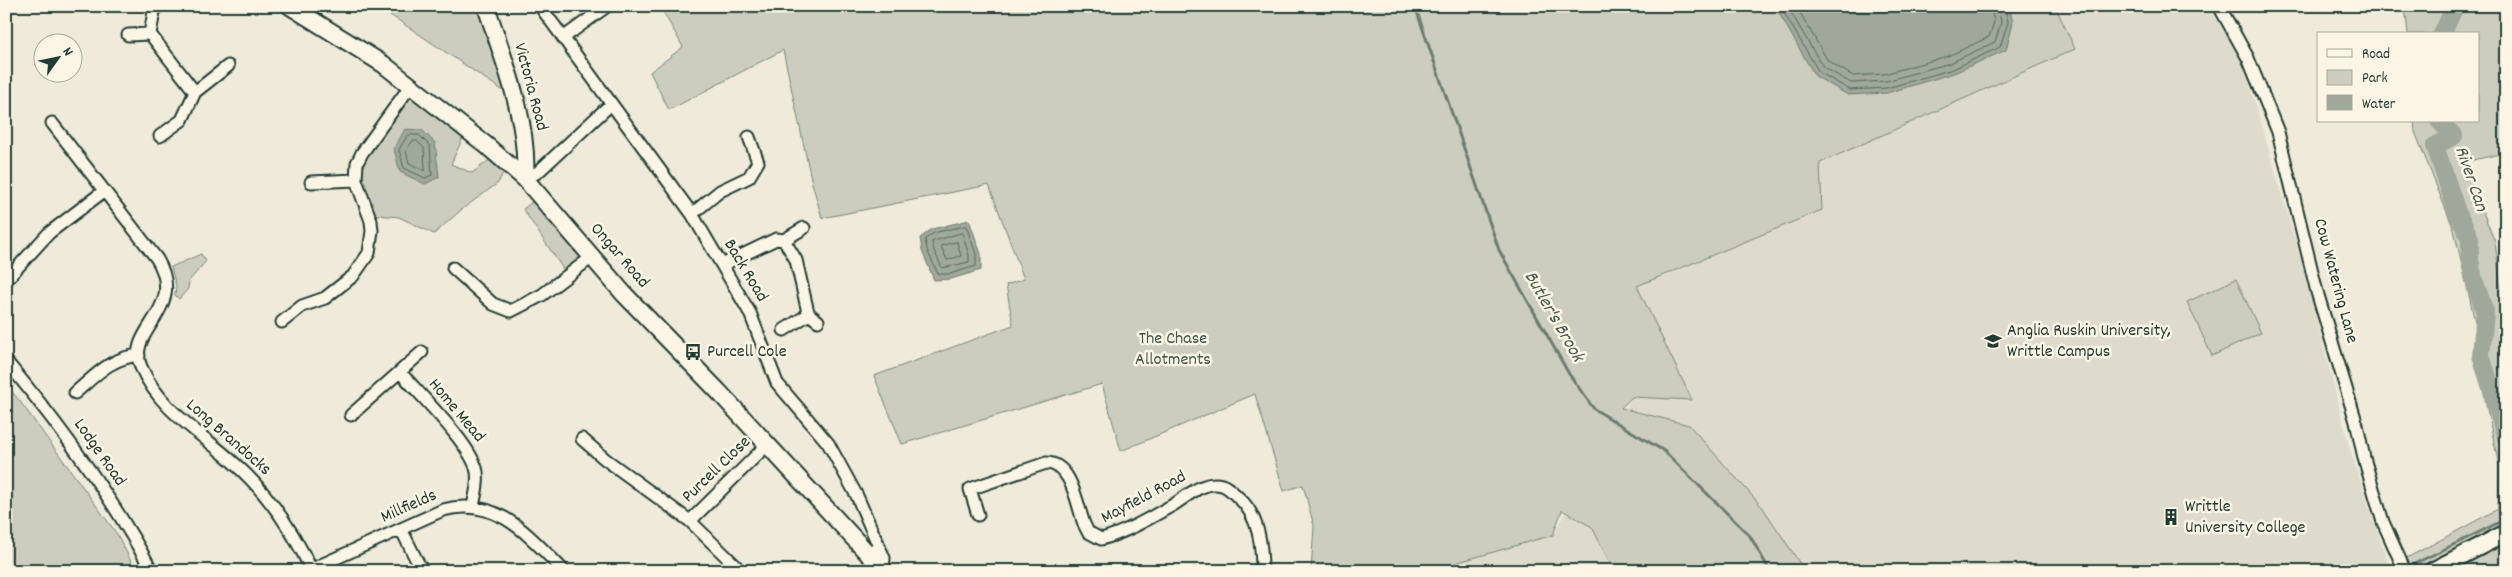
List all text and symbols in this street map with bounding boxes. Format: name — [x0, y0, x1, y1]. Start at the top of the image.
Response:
north arrow — [32, 32, 82, 82]
legend — [2317, 32, 2480, 122]
street label: Victoria Road — [506, 40, 554, 134]
text: N — [57, 44, 78, 60]
text: Road — [2362, 44, 2390, 66]
text: Park — [2362, 68, 2388, 90]
text: Water — [2362, 94, 2396, 116]
water label: River Can — [2446, 143, 2494, 216]
street label: Cow Watering Lane — [2306, 216, 2364, 346]
street label: Ongar Road — [584, 218, 654, 294]
street label: Back Road — [716, 235, 774, 307]
water label: Butler's Brook — [1516, 267, 1591, 369]
place label: Anglia Ruskin University, Writtle Campus — [2007, 319, 2171, 365]
park label: The Chase Allotments — [1135, 327, 1211, 373]
school or university icon: Anglia Ruskin University, Writtle Campus — [1983, 331, 2003, 351]
place label: Purcell Cole — [707, 340, 787, 365]
bus stop icon: Purcell Cole — [683, 342, 703, 362]
street label: Home Mead — [422, 373, 490, 449]
street label: Long Brandocks — [180, 394, 276, 482]
street label: Lodge Road — [67, 414, 131, 492]
street label: Purcell Close — [677, 431, 757, 509]
street label: Mayfield Road — [1097, 465, 1191, 531]
street label: Millfields — [377, 484, 441, 530]
place label: Writtle University College — [2185, 495, 2306, 541]
building icon: Writtle University College — [2161, 507, 2181, 527]

